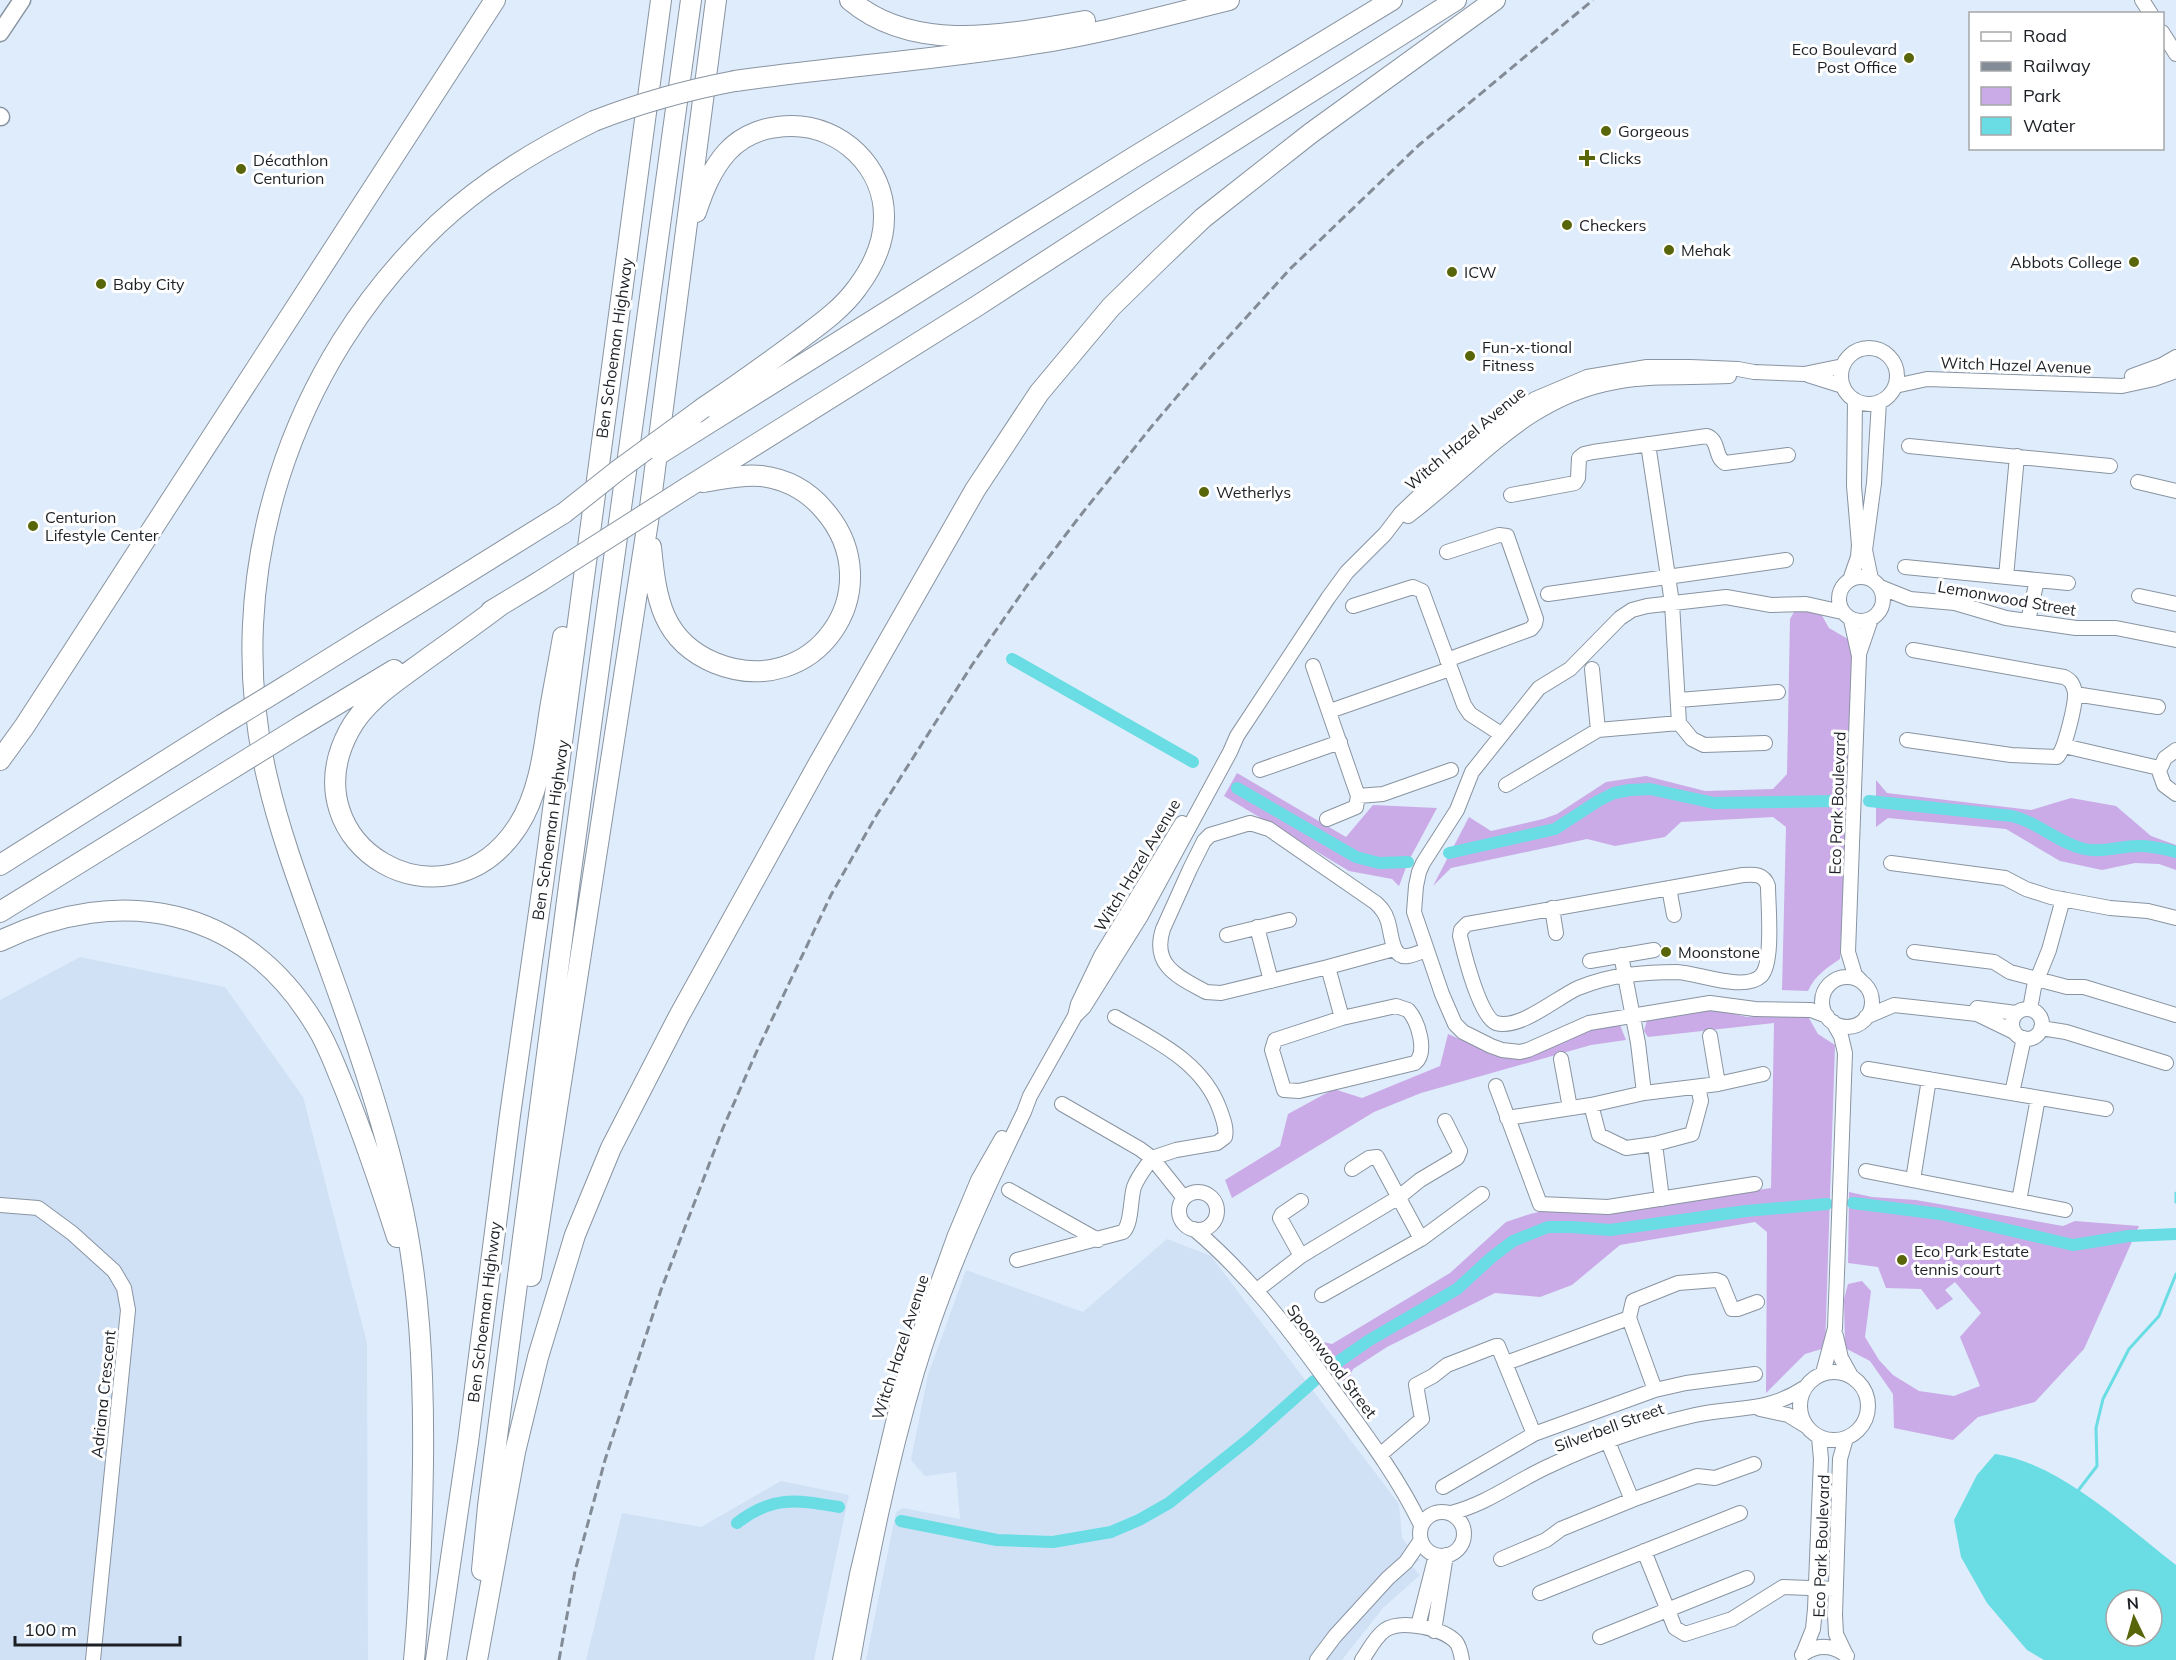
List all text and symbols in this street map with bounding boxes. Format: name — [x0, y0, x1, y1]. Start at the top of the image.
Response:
legend — [1969, 12, 2164, 150]
text: Road — [2023, 24, 2067, 47]
place label: Eco Boulevard Post Office — [1792, 39, 1897, 77]
marker: Eco Boulevard Post Office — [1902, 51, 1916, 65]
text: Railway — [2023, 54, 2091, 77]
text: Park — [2023, 84, 2062, 107]
text: Water — [2023, 114, 2076, 137]
place label: Gorgeous — [1618, 121, 1689, 141]
marker: Gorgeous — [1599, 124, 1613, 138]
place label: Clicks — [1599, 148, 1642, 168]
place label: Décathlon Centurion — [253, 150, 328, 188]
marker: Clicks — [1580, 151, 1594, 165]
marker: Décathlon Centurion — [234, 162, 248, 176]
place label: Checkers — [1579, 215, 1646, 235]
marker: Checkers — [1560, 218, 1574, 232]
place label: Mehak — [1681, 240, 1731, 260]
marker: Mehak — [1662, 243, 1676, 257]
place label: Abbots College — [2010, 252, 2122, 272]
marker: Abbots College — [2127, 255, 2141, 269]
street label: Ben Schoeman Highway — [591, 256, 637, 440]
place label: ICW — [1464, 262, 1497, 282]
marker: ICW — [1445, 265, 1459, 279]
place label: Baby City — [113, 274, 185, 294]
marker: Baby City — [94, 277, 108, 291]
place label: Fun-x-tional Fitness — [1482, 337, 1572, 375]
marker: Fun-x-tional Fitness — [1463, 349, 1477, 363]
street label: Witch Hazel Avenue — [1940, 352, 2092, 378]
street label: Witch Hazel Avenue — [1401, 382, 1529, 494]
place label: Wetherlys — [1216, 482, 1291, 502]
marker: Wetherlys — [1197, 485, 1211, 499]
place label: Centurion Lifestyle Center — [45, 507, 159, 545]
marker: Centurion Lifestyle Center — [26, 519, 40, 533]
street label: Lemonwood Street — [1936, 576, 2078, 620]
street label: Eco Park Boulevard — [1825, 731, 1849, 875]
street label: Ben Schoeman Highway — [527, 738, 573, 922]
street label: Witch Hazel Avenue — [1090, 795, 1184, 935]
place label: Moonstone — [1678, 942, 1760, 962]
marker: Moonstone — [1659, 945, 1673, 959]
street label: Ben Schoeman Highway — [463, 1220, 505, 1404]
place label: Eco Park Estate tennis court — [1914, 1241, 2029, 1279]
marker: Eco Park Estate tennis court — [1895, 1253, 1909, 1267]
street label: Witch Hazel Avenue — [867, 1272, 933, 1422]
street label: Spoonwood Street — [1283, 1300, 1382, 1422]
street label: Adriana Crescent — [86, 1329, 120, 1459]
street label: Silverbell Street — [1552, 1398, 1667, 1456]
street label: Eco Park Boulevard — [1809, 1474, 1833, 1618]
north arrow — [2104, 1588, 2164, 1648]
text: N — [2126, 1593, 2140, 1614]
scale bar — [15, 1609, 180, 1647]
text: 100 m — [24, 1618, 77, 1641]

